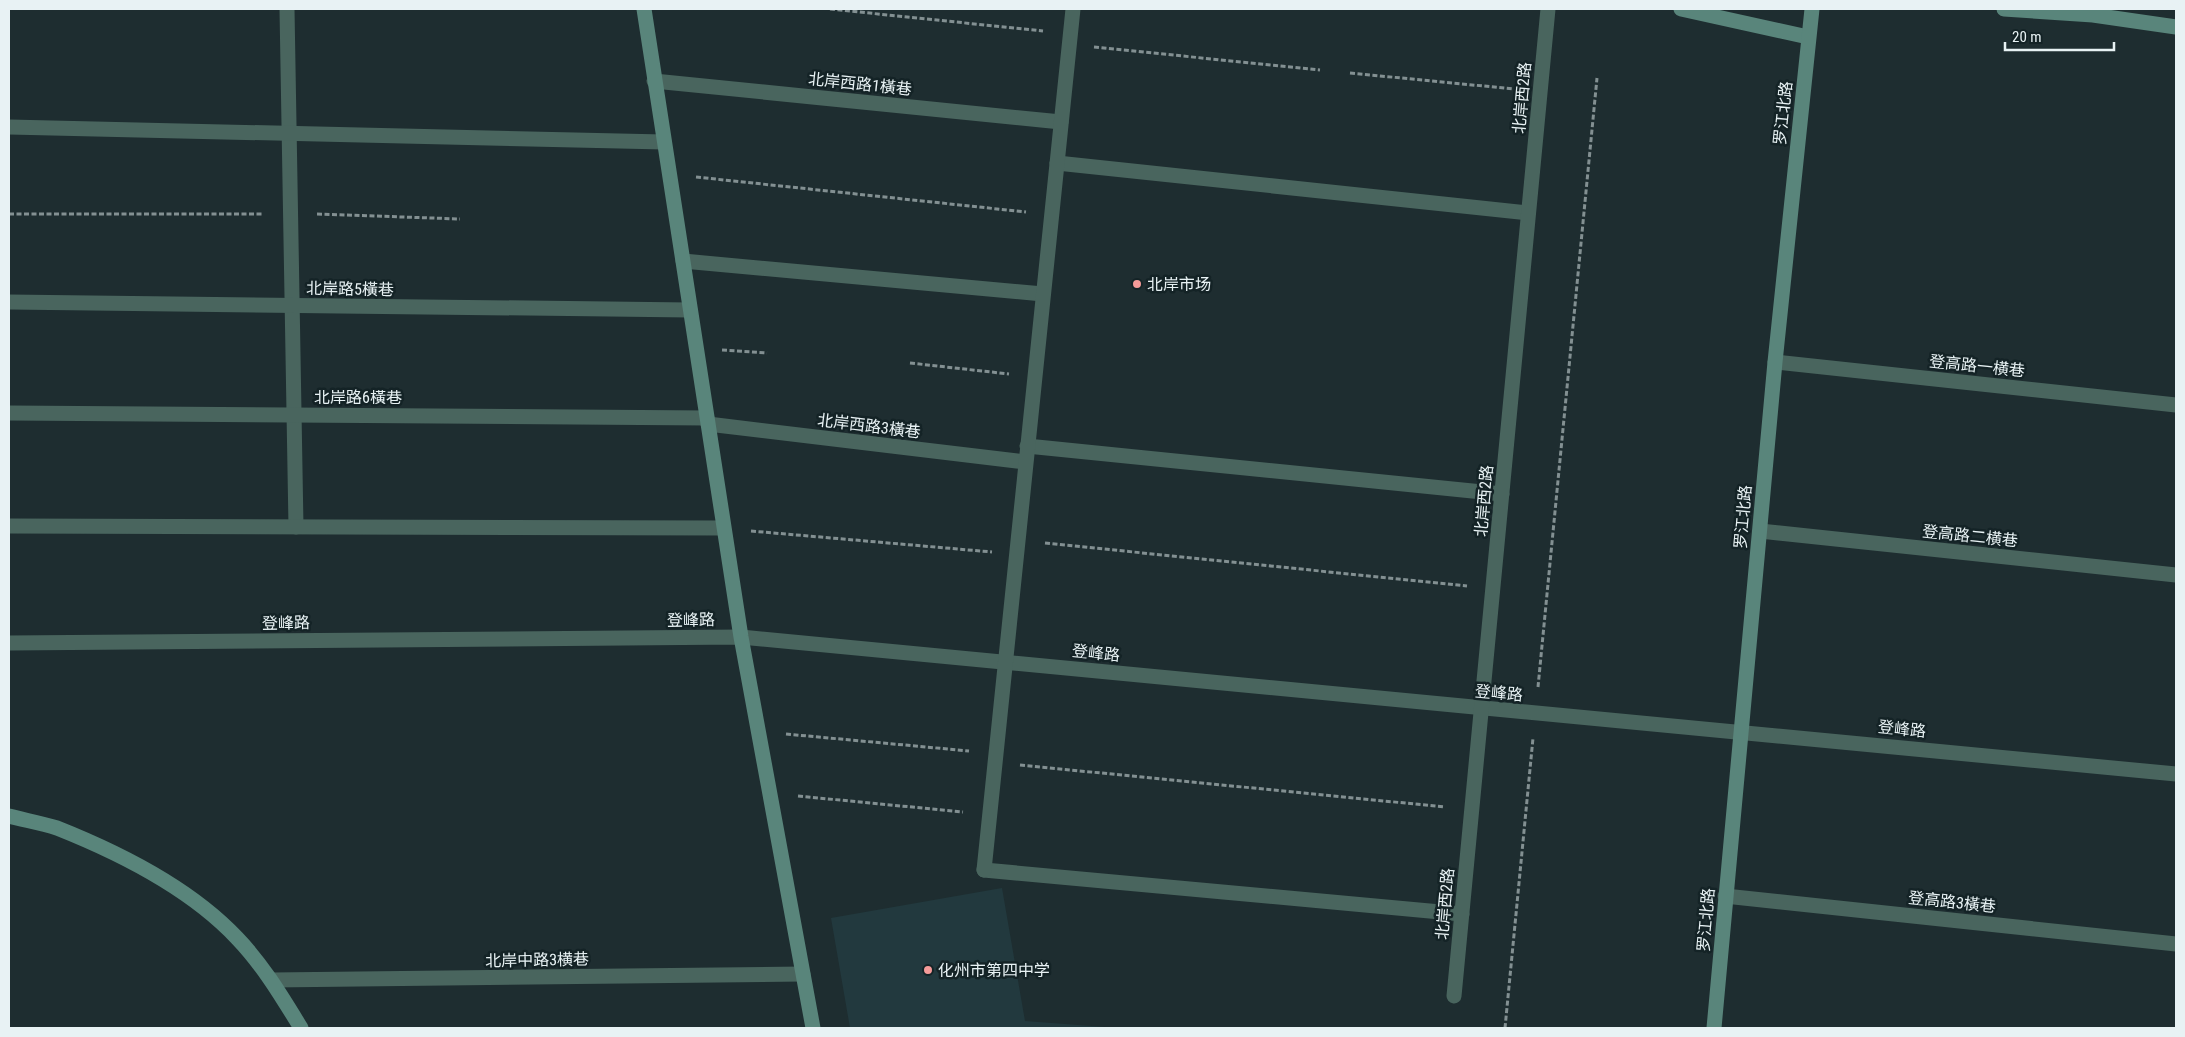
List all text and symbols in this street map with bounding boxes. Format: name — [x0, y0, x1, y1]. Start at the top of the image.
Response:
scale bar — [2005, 20, 2114, 52]
text: 20 m — [2012, 28, 2042, 46]
street label: 北岸西2路 — [1509, 61, 1535, 135]
street label: 北岸西路1橫巷 — [807, 69, 913, 99]
street label: 罗江北路 — [1770, 80, 1796, 146]
place label: 北岸市场 — [1147, 275, 1211, 294]
marker: 北岸市场 — [1131, 278, 1143, 290]
street label: 北岸路5橫巷 — [306, 279, 394, 299]
street label: 登高路一横巷 — [1928, 352, 2026, 380]
street label: 北岸路6橫巷 — [314, 388, 402, 407]
street label: 北岸西路3橫巷 — [816, 410, 922, 442]
street label: 北岸西2路 — [1471, 464, 1497, 538]
street label: 罗江北路 — [1731, 484, 1755, 550]
street label: 登高路二横巷 — [1921, 522, 2019, 550]
street label: 登峰路 — [667, 610, 715, 630]
street label: 登峰路 — [262, 613, 310, 633]
street label: 登峰路 — [1071, 641, 1121, 665]
street label: 登峰路 — [1474, 681, 1524, 705]
street label: 登峰路 — [1877, 717, 1927, 741]
street label: 北岸西2路 — [1432, 867, 1458, 941]
street label: 罗江北路 — [1694, 887, 1718, 953]
street label: 登高路3橫巷 — [1907, 888, 1997, 916]
street label: 北岸中路3横巷 — [485, 950, 589, 970]
place label: 化州市第四中学 — [938, 961, 1050, 980]
marker: 化州市第四中学 — [922, 964, 934, 976]

